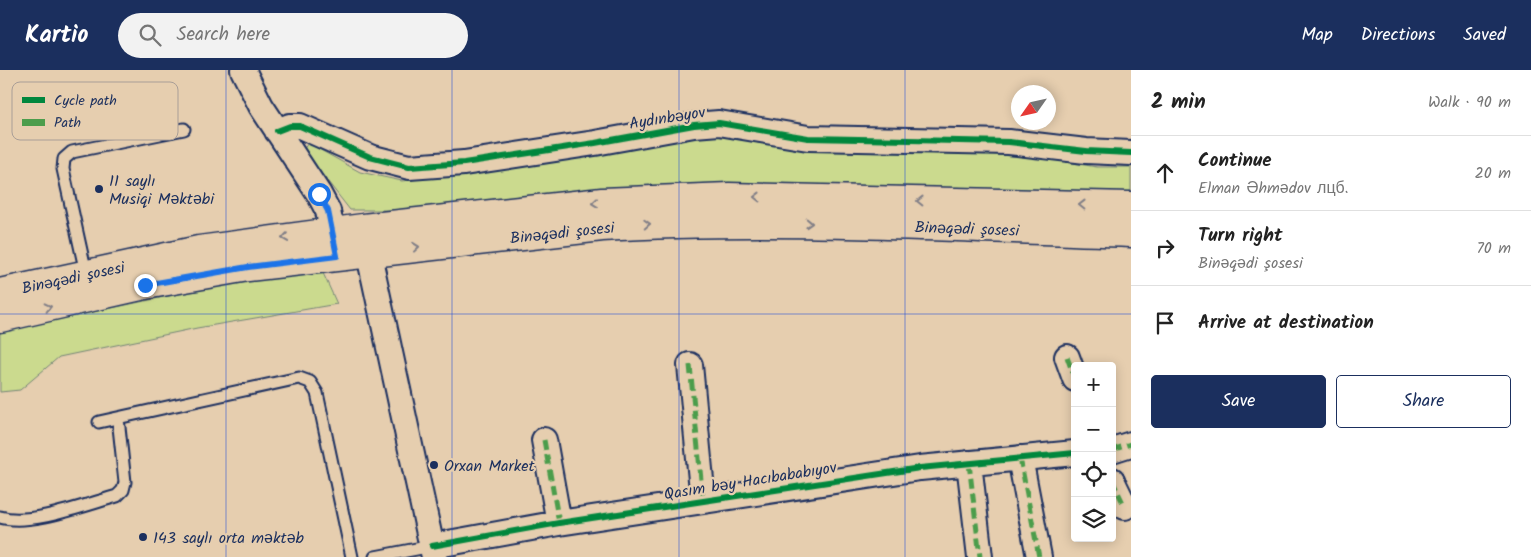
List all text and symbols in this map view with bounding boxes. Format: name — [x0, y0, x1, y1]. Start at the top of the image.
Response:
search box — [118, 13, 468, 58]
text: Kartio — [25, 16, 88, 55]
text: Search here — [176, 20, 270, 50]
icon: search — [136, 21, 164, 49]
text: Map — [1301, 21, 1333, 50]
text: Directions — [1361, 21, 1435, 50]
text: Saved — [1463, 21, 1506, 50]
legend — [12, 82, 178, 140]
north arrow — [1011, 85, 1056, 130]
text: 2 min — [1151, 86, 1206, 119]
text: Cycle path — [54, 90, 117, 112]
text: Walk · 90 m — [1428, 90, 1511, 115]
street label: Aydınbəyov — [627, 100, 707, 137]
text: Path — [54, 112, 81, 134]
text: Continue — [1198, 146, 1271, 176]
icon: ahead — [1151, 159, 1179, 187]
text: 20 m — [1475, 161, 1511, 186]
place label: 11 saylı Musiqi Məktəbi — [109, 169, 215, 212]
text: Elman Əhmədov лцб. — [1198, 176, 1349, 201]
marker: 11 saylı Musiqi Məktəbi — [93, 183, 105, 195]
route start — [308, 183, 331, 206]
one-way arrow — [753, 192, 761, 203]
one-way arrow — [916, 196, 924, 206]
one-way arrow — [591, 197, 599, 208]
one-way arrow — [1078, 200, 1086, 210]
street label: Binəqədi şosesi — [509, 215, 617, 251]
street label: Binəqədi şosesi — [914, 215, 1021, 244]
one-way arrow — [806, 218, 814, 229]
one-way arrow — [643, 219, 651, 230]
text: Turn right — [1198, 221, 1283, 251]
one-way arrow — [281, 232, 289, 243]
icon: right — [1151, 234, 1179, 262]
text: 70 m — [1476, 236, 1511, 261]
one-way arrow — [412, 242, 420, 253]
text: Binəqədi şosesi — [1198, 251, 1303, 276]
street label: Binəqədi şosesi — [19, 255, 128, 302]
route end — [134, 274, 157, 297]
one-way arrow — [43, 302, 52, 313]
text: Arrive at destination — [1198, 308, 1374, 338]
icon: arrive — [1151, 309, 1179, 337]
map controls — [1071, 362, 1116, 542]
button: + — [1071, 362, 1116, 407]
button: Save — [1151, 375, 1326, 428]
button: Share — [1336, 375, 1511, 428]
button: − — [1071, 407, 1116, 452]
button: locate — [1071, 452, 1116, 497]
place label: Orxan Market — [444, 454, 536, 479]
street label: Qasım bəy Hacıbababıyov — [662, 455, 839, 507]
marker: Orxan Market — [428, 459, 440, 471]
button: layers — [1071, 497, 1116, 542]
place label: 143 saylı orta məktəb — [153, 526, 305, 551]
marker: 143 saylı orta məktəb — [137, 531, 149, 543]

